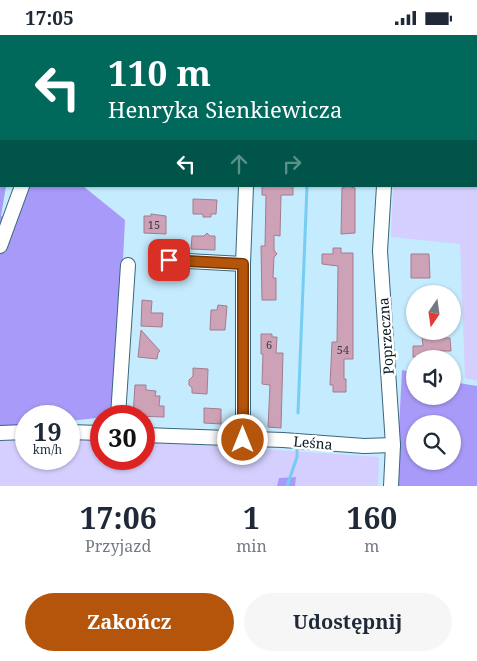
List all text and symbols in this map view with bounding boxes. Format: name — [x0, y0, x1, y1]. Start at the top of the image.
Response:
text: 17:05 — [25, 5, 74, 31]
text: 110 m — [108, 49, 211, 96]
icon: left — [25, 55, 90, 120]
text: Henryka Sienkiewicza — [108, 94, 342, 124]
icon: left — [172, 150, 200, 178]
icon: ahead — [225, 150, 253, 178]
icon: right — [278, 150, 306, 178]
house number: 15 — [148, 217, 160, 232]
pin — [148, 239, 190, 281]
icon: arrive — [155, 246, 183, 274]
north arrow — [406, 285, 461, 340]
map controls — [406, 285, 461, 470]
street label: Poprzeczna — [373, 297, 398, 375]
house number: 6 — [266, 337, 272, 352]
house number: 54 — [337, 342, 349, 357]
button: sound — [406, 350, 461, 405]
speed limit sign: 30 — [90, 405, 155, 470]
position arrow — [216, 413, 268, 465]
text: 19 — [33, 414, 62, 448]
button: search — [406, 415, 461, 470]
street label: Leśna — [293, 431, 334, 454]
text: km/h — [33, 441, 62, 458]
text: 17:06 — [80, 497, 157, 538]
text: 1 — [243, 497, 260, 538]
text: 160 — [346, 497, 397, 538]
text: Przyjazd — [85, 535, 151, 557]
text: min — [236, 535, 267, 557]
text: m — [364, 535, 379, 557]
button: Zakończ — [25, 593, 234, 651]
button: Udostępnij — [244, 593, 452, 651]

